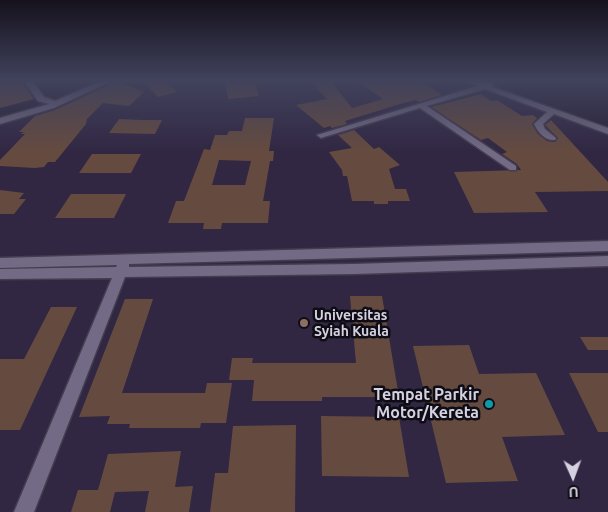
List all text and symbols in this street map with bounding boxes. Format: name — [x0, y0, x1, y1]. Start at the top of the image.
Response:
place label: Universitas Syiah Kuala — [314, 307, 389, 340]
marker: Universitas Syiah Kuala — [298, 317, 310, 329]
place label: Tempat Parkir Motor/Kereta — [373, 385, 479, 423]
marker: Tempat Parkir Motor/Kereta — [483, 398, 495, 410]
north arrow — [548, 452, 598, 502]
text: U — [568, 484, 579, 500]

